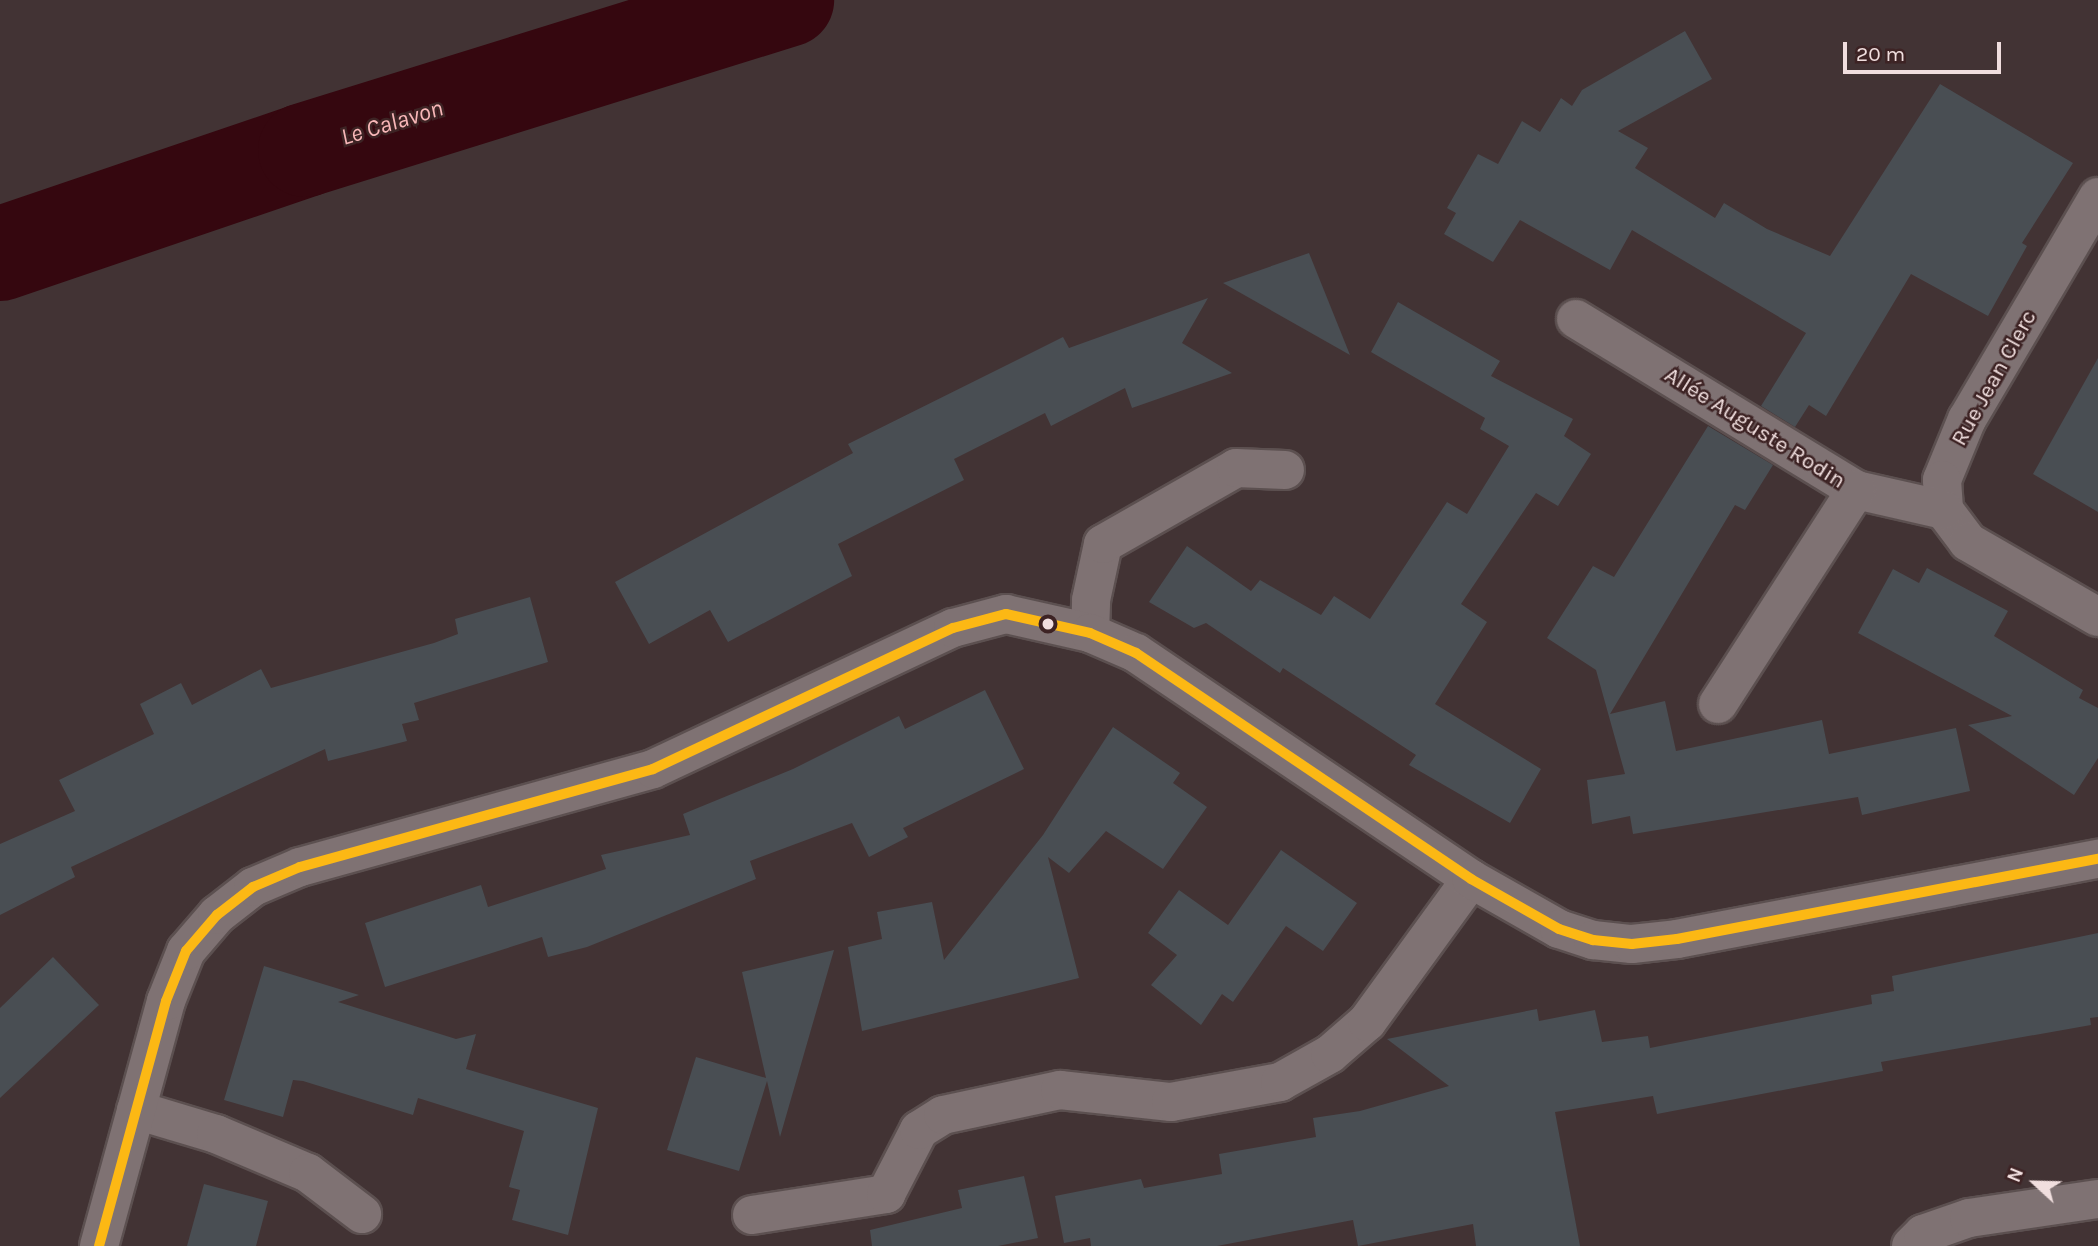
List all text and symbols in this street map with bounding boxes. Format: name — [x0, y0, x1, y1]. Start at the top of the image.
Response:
scale bar — [1846, 28, 2004, 72]
text: 20 m — [1856, 42, 1905, 66]
water label: Le Calavon — [337, 94, 447, 152]
street label: Rue Jean Clerc — [1945, 305, 2043, 451]
street label: Allée Auguste Rodin — [1659, 361, 1851, 495]
unlabelled marker — [1041, 617, 1055, 631]
north arrow — [2000, 1148, 2070, 1218]
text: N — [2003, 1165, 2028, 1186]

